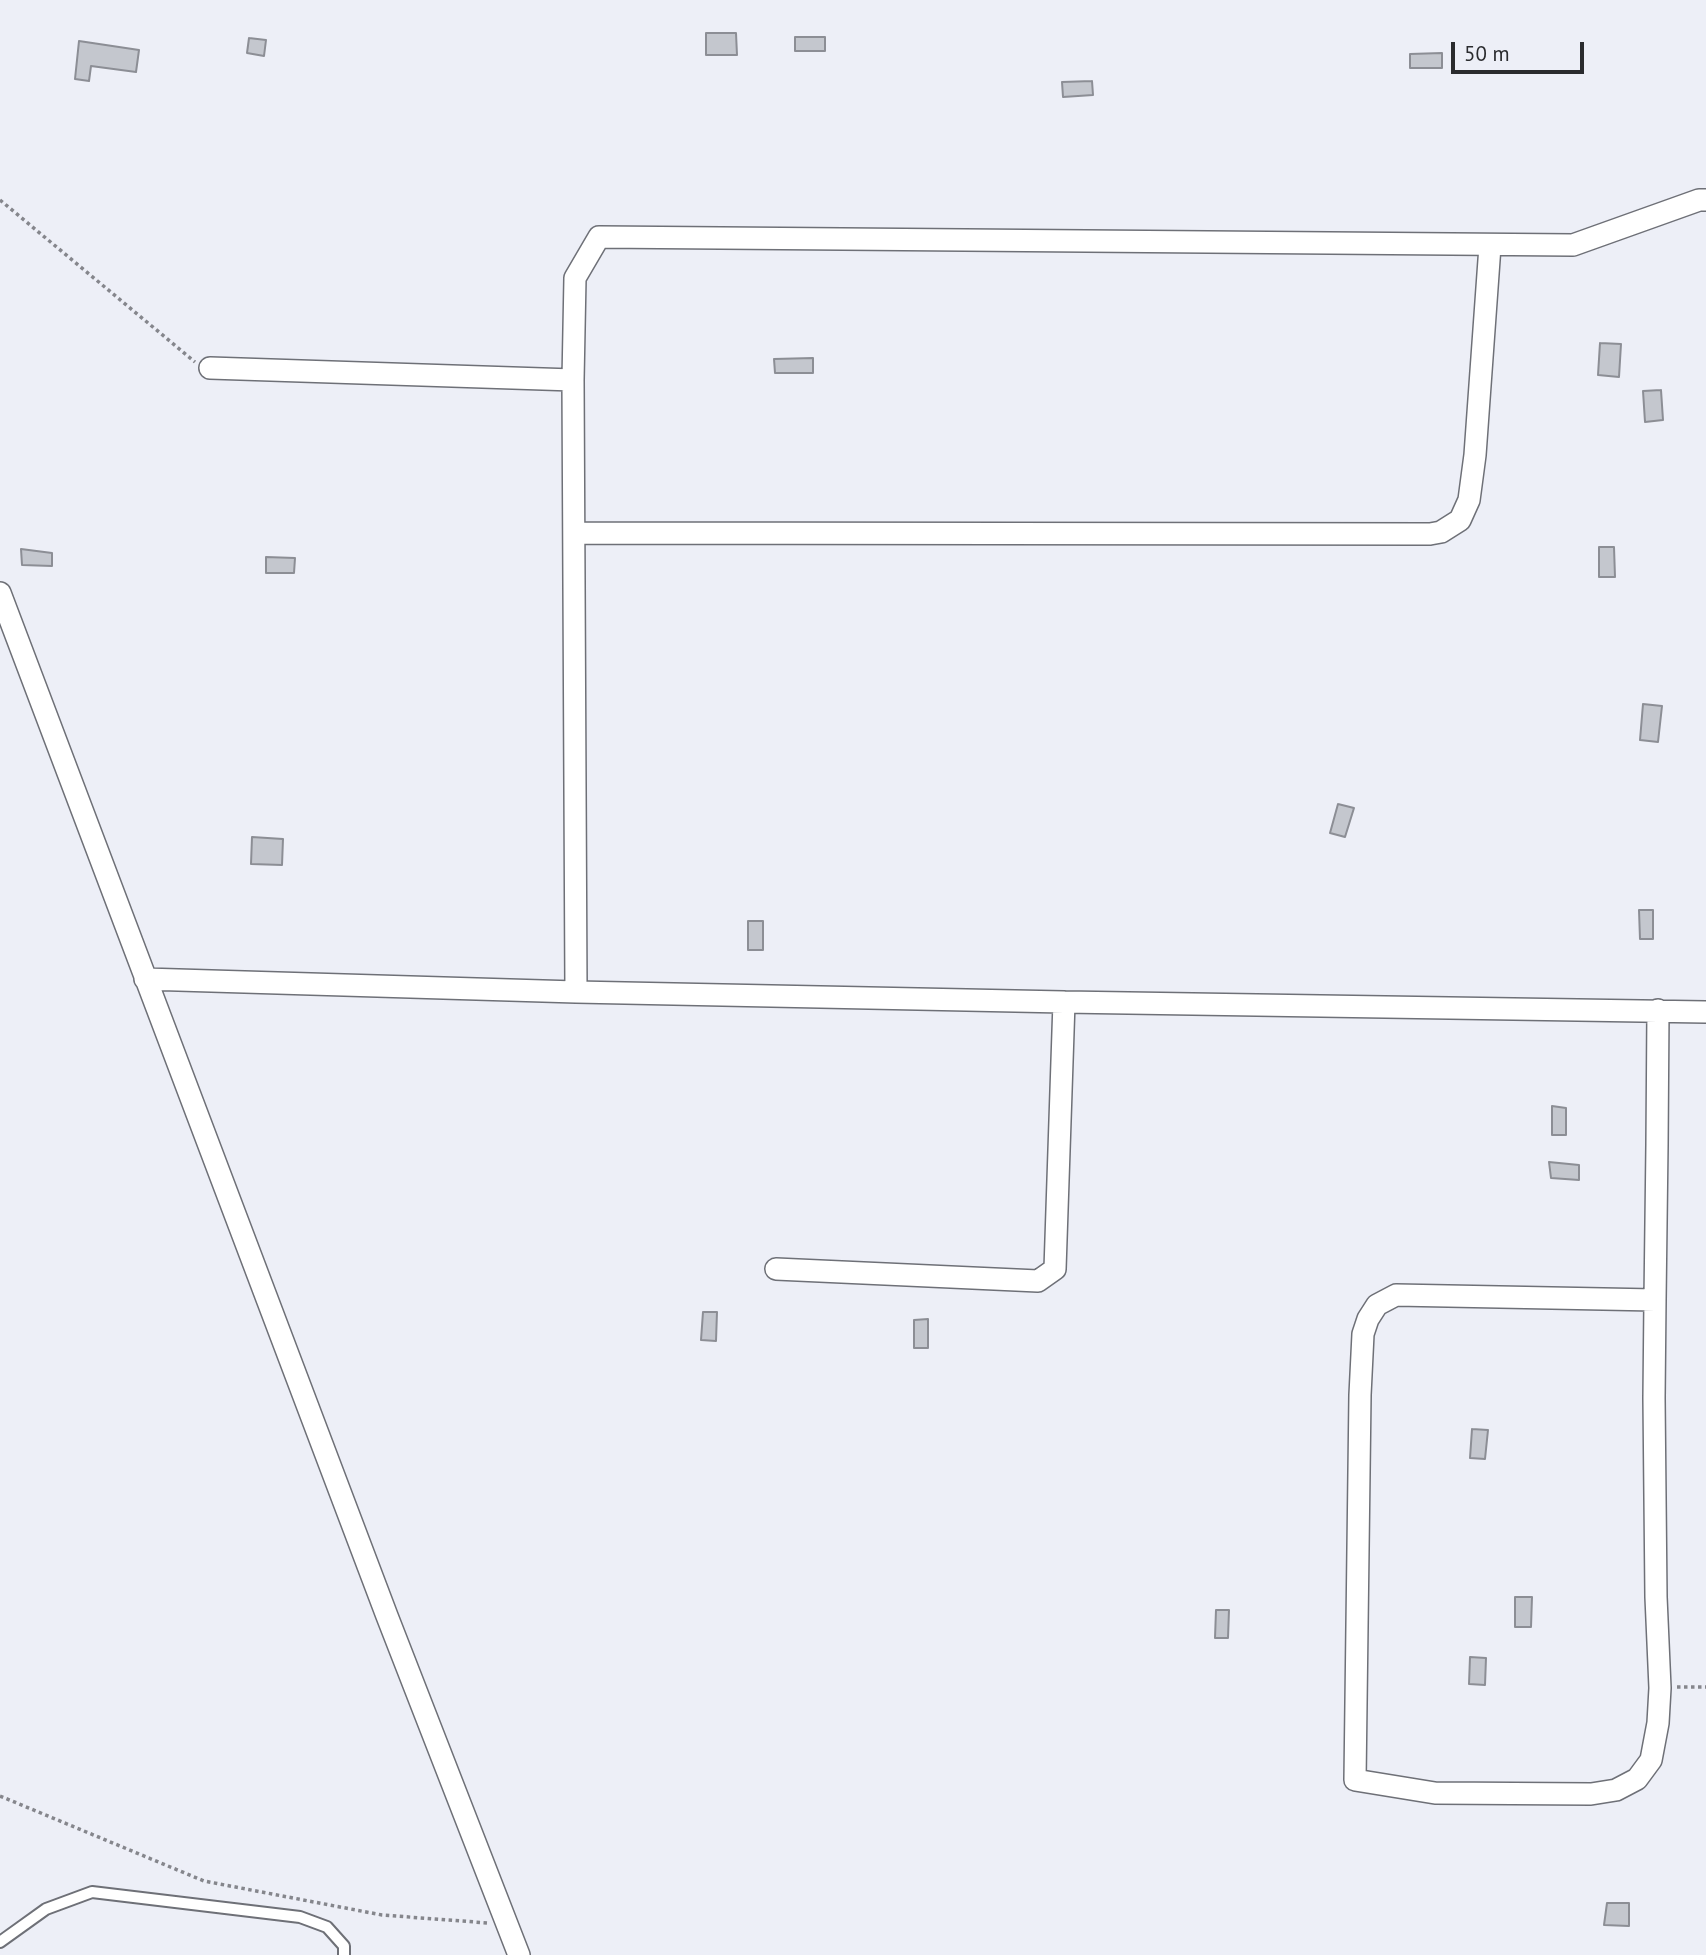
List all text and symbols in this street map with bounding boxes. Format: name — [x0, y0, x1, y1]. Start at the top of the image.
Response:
scale bar — [1454, 28, 1587, 72]
text: 50 m — [1464, 40, 1510, 67]

